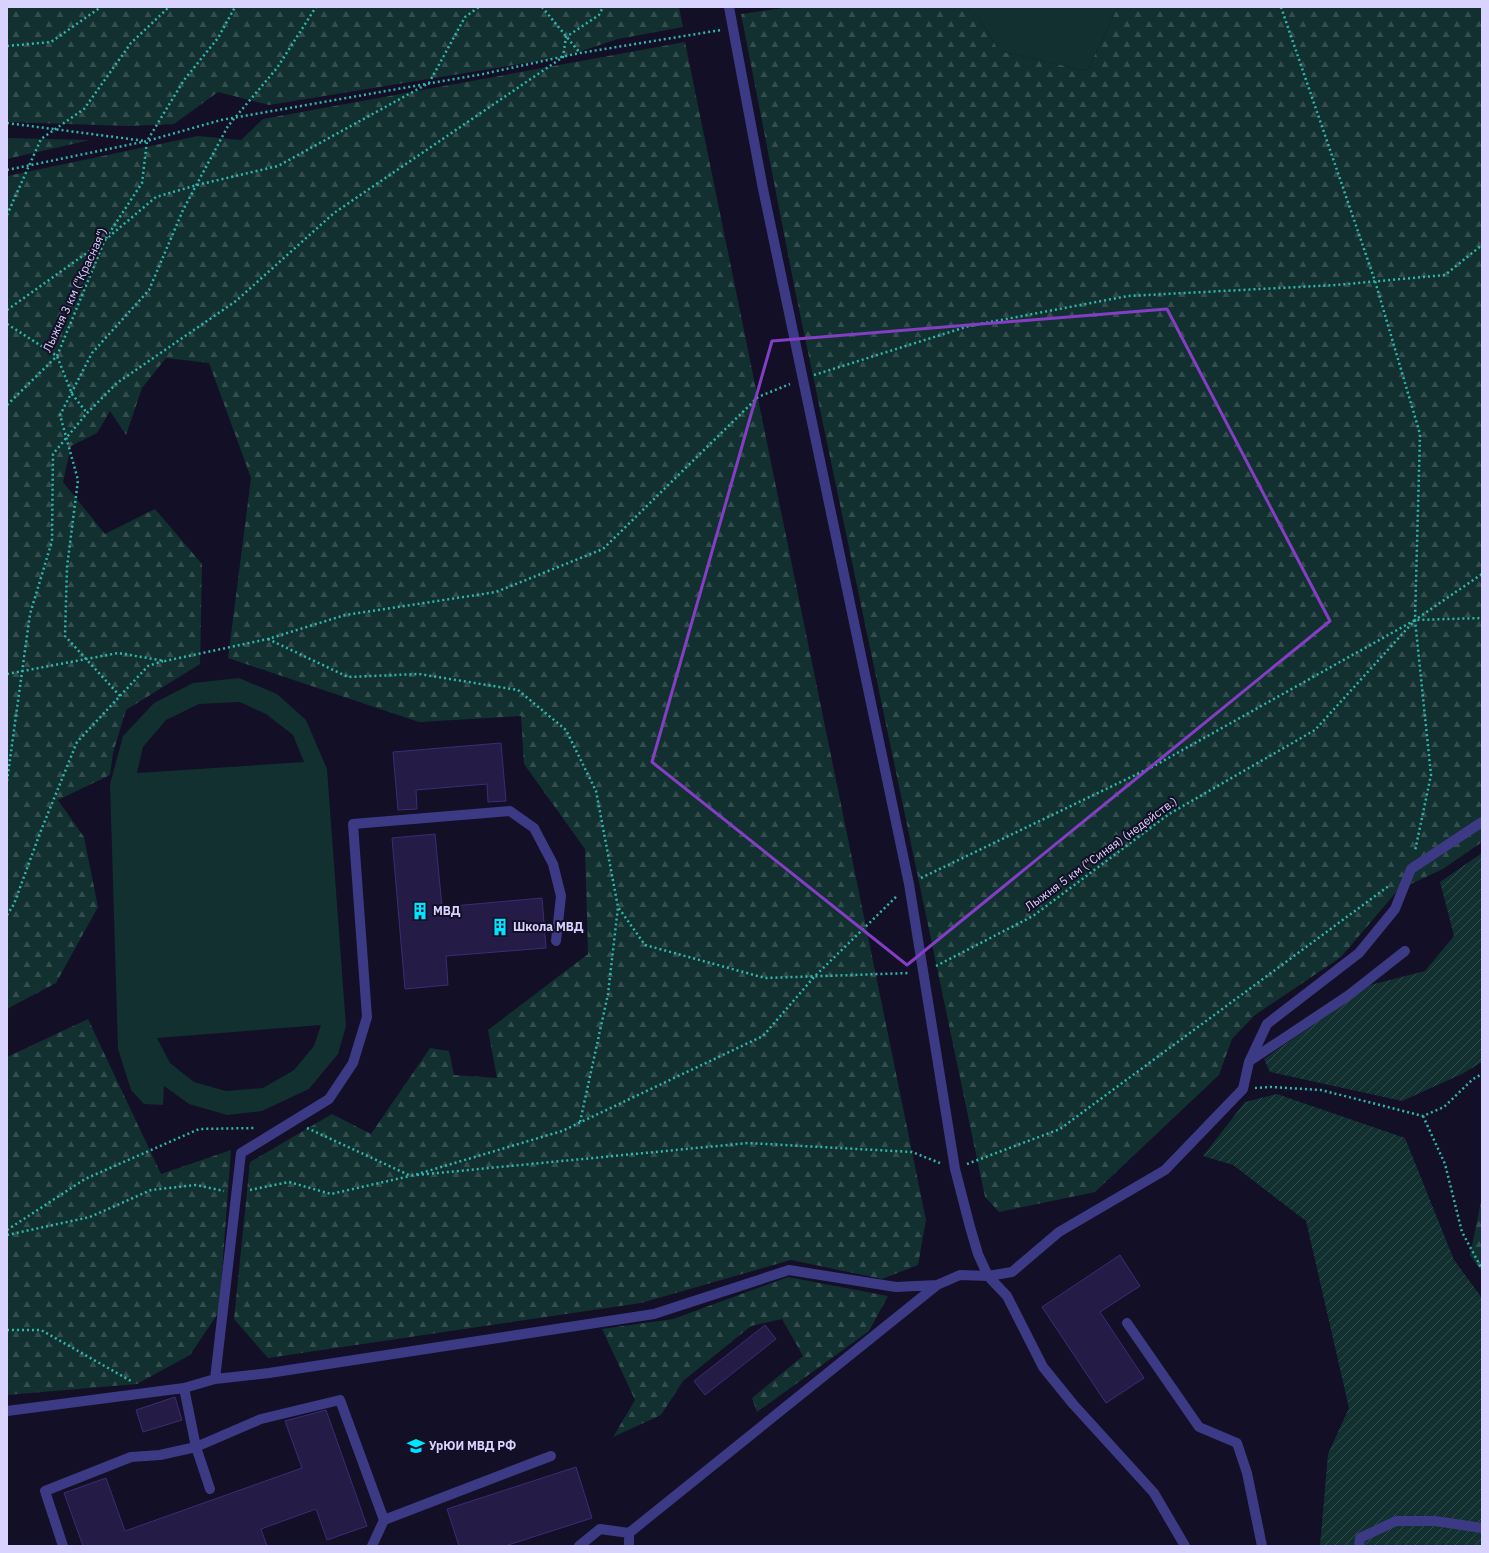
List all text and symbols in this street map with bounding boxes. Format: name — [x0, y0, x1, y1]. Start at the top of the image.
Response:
street label: Лыжня 3 км ("Красная") — [39, 225, 110, 354]
street label: Лыжня 5 км ("Синяя) (недейств.) — [1022, 793, 1180, 914]
building icon: МВД — [410, 901, 430, 921]
place label: МВД — [433, 903, 461, 918]
building icon: Школа МВД — [490, 917, 510, 937]
place label: Школа МВД — [513, 919, 584, 934]
school or university icon: УрЮИ МВД РФ — [406, 1436, 426, 1456]
place label: УрЮИ МВД РФ — [429, 1438, 516, 1453]

